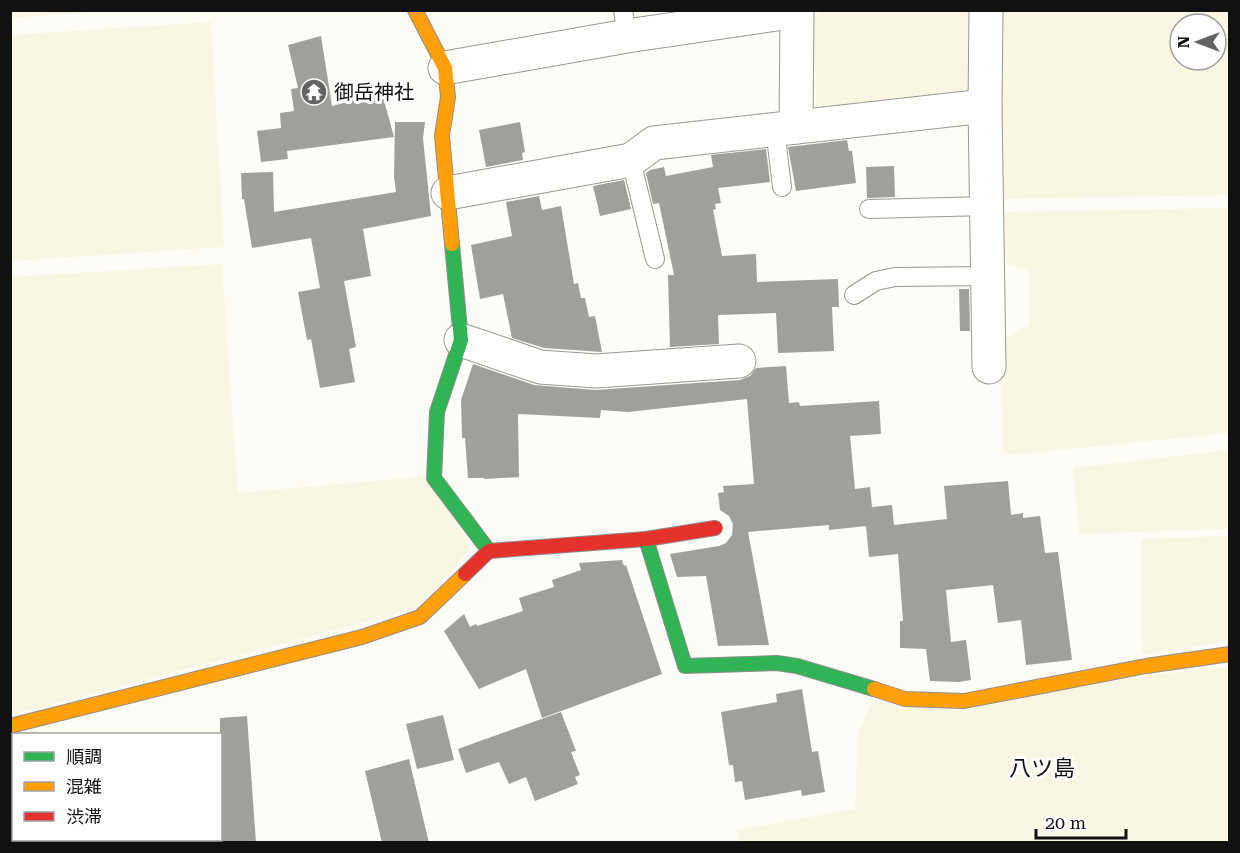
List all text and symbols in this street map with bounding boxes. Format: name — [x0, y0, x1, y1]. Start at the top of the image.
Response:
north arrow — [1168, 12, 1228, 72]
text: N — [1174, 36, 1193, 48]
temple icon: 御岳神社 — [299, 77, 329, 107]
place label: 御岳神社 — [334, 80, 414, 104]
legend — [12, 733, 222, 841]
text: 順調 — [66, 746, 102, 767]
district label: 八ツ島 — [1009, 756, 1075, 781]
text: 混雑 — [66, 776, 102, 797]
scale bar — [1036, 802, 1126, 840]
text: 渋滞 — [66, 806, 102, 827]
text: 20 m — [1045, 812, 1086, 833]

